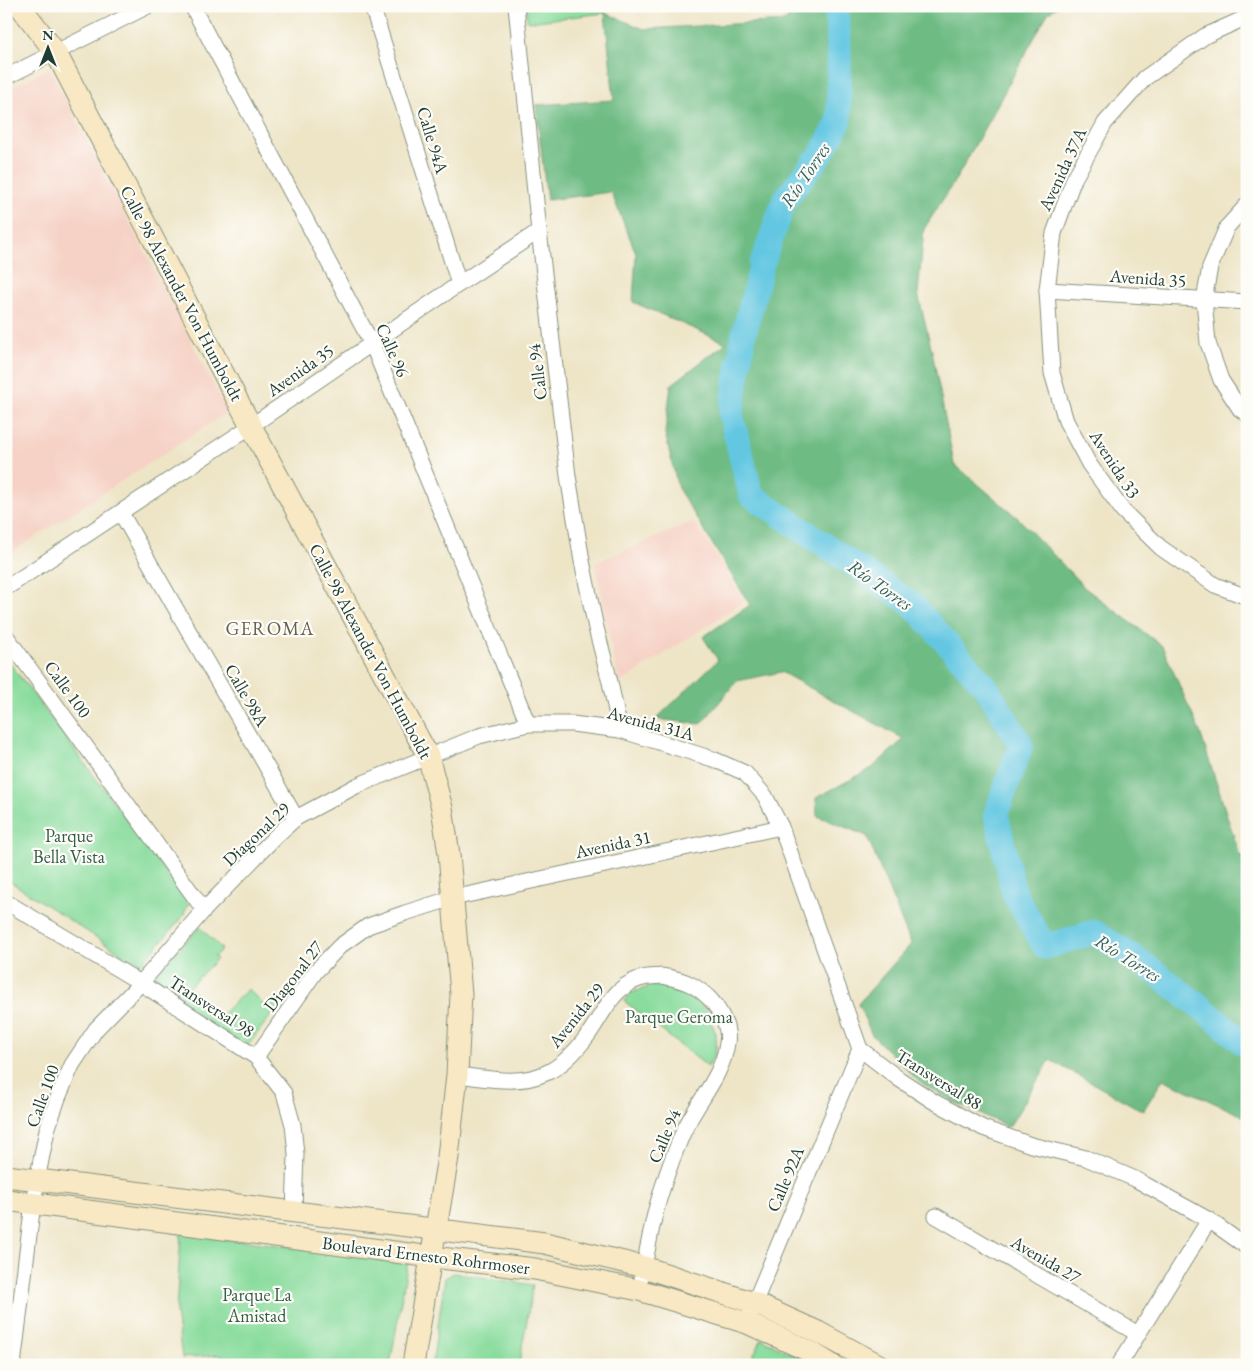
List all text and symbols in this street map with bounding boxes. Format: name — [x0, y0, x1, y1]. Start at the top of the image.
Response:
north arrow — [22, 22, 72, 72]
text: N — [42, 26, 54, 44]
street label: Calle 94A — [412, 104, 454, 177]
street label: Avenida 37A — [1032, 123, 1091, 215]
water label: Río Torres — [774, 137, 836, 212]
street label: Calle 98 Alexander Von Humboldt — [115, 181, 249, 405]
street label: Avenida 35 — [1108, 264, 1187, 292]
street label: Calle 96 — [371, 320, 415, 381]
street label: Avenida 35 — [261, 339, 338, 402]
street label: Calle 94 — [522, 342, 552, 401]
street label: Avenida 33 — [1084, 425, 1146, 502]
street label: Calle 98 Alexander Von Humboldt — [304, 539, 438, 763]
water label: Río Torres — [843, 554, 918, 617]
district label: GEROMA — [226, 616, 314, 641]
street label: Calle 100 — [40, 656, 97, 722]
street label: Calle 98A — [220, 659, 274, 731]
street label: Avenida 31A — [604, 700, 698, 746]
street label: Diagonal 29 — [218, 797, 295, 871]
park label: Parque Bella Vista — [33, 824, 106, 868]
street label: Avenida 31 — [572, 825, 653, 863]
water label: Río Torres — [1090, 928, 1166, 988]
street label: Diagonal 27 — [258, 936, 328, 1016]
street label: Transversal 98 — [165, 970, 259, 1042]
street label: Avenida 29 — [542, 978, 609, 1053]
park label: Parque Geroma — [625, 1005, 734, 1028]
street label: Transversal 88 — [892, 1043, 986, 1115]
street label: Calle 100 — [20, 1061, 64, 1131]
street label: Calle 94 — [642, 1105, 686, 1167]
street label: Calle 92A — [761, 1142, 809, 1215]
street label: Avenida 27 — [1006, 1229, 1085, 1288]
street label: Boulevard Ernesto Rohrmoser — [321, 1231, 531, 1279]
park label: Parque La Amistad — [222, 1283, 293, 1327]

